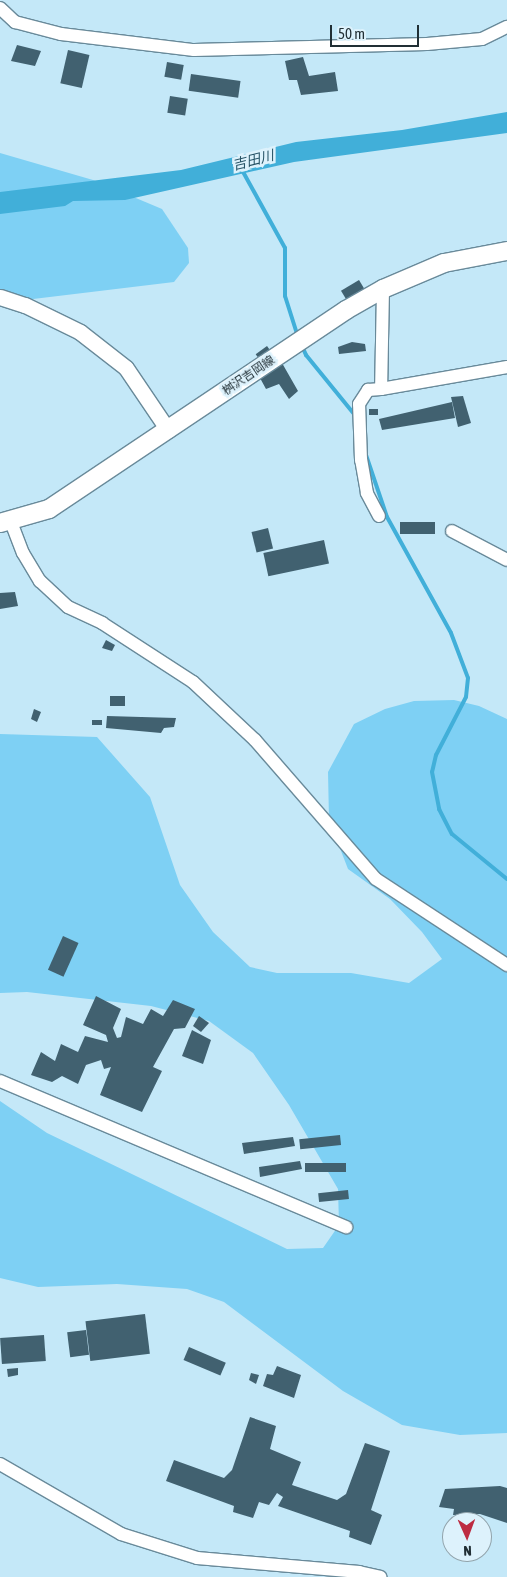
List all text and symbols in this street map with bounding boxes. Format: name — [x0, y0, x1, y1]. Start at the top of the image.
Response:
scale bar — [332, 15, 421, 47]
text: 50 m — [338, 25, 365, 42]
water label: 吉田川 — [231, 147, 275, 173]
street label: 桝沢吉岡線 — [220, 353, 278, 399]
north arrow — [442, 1512, 492, 1562]
text: N — [463, 1543, 472, 1559]

